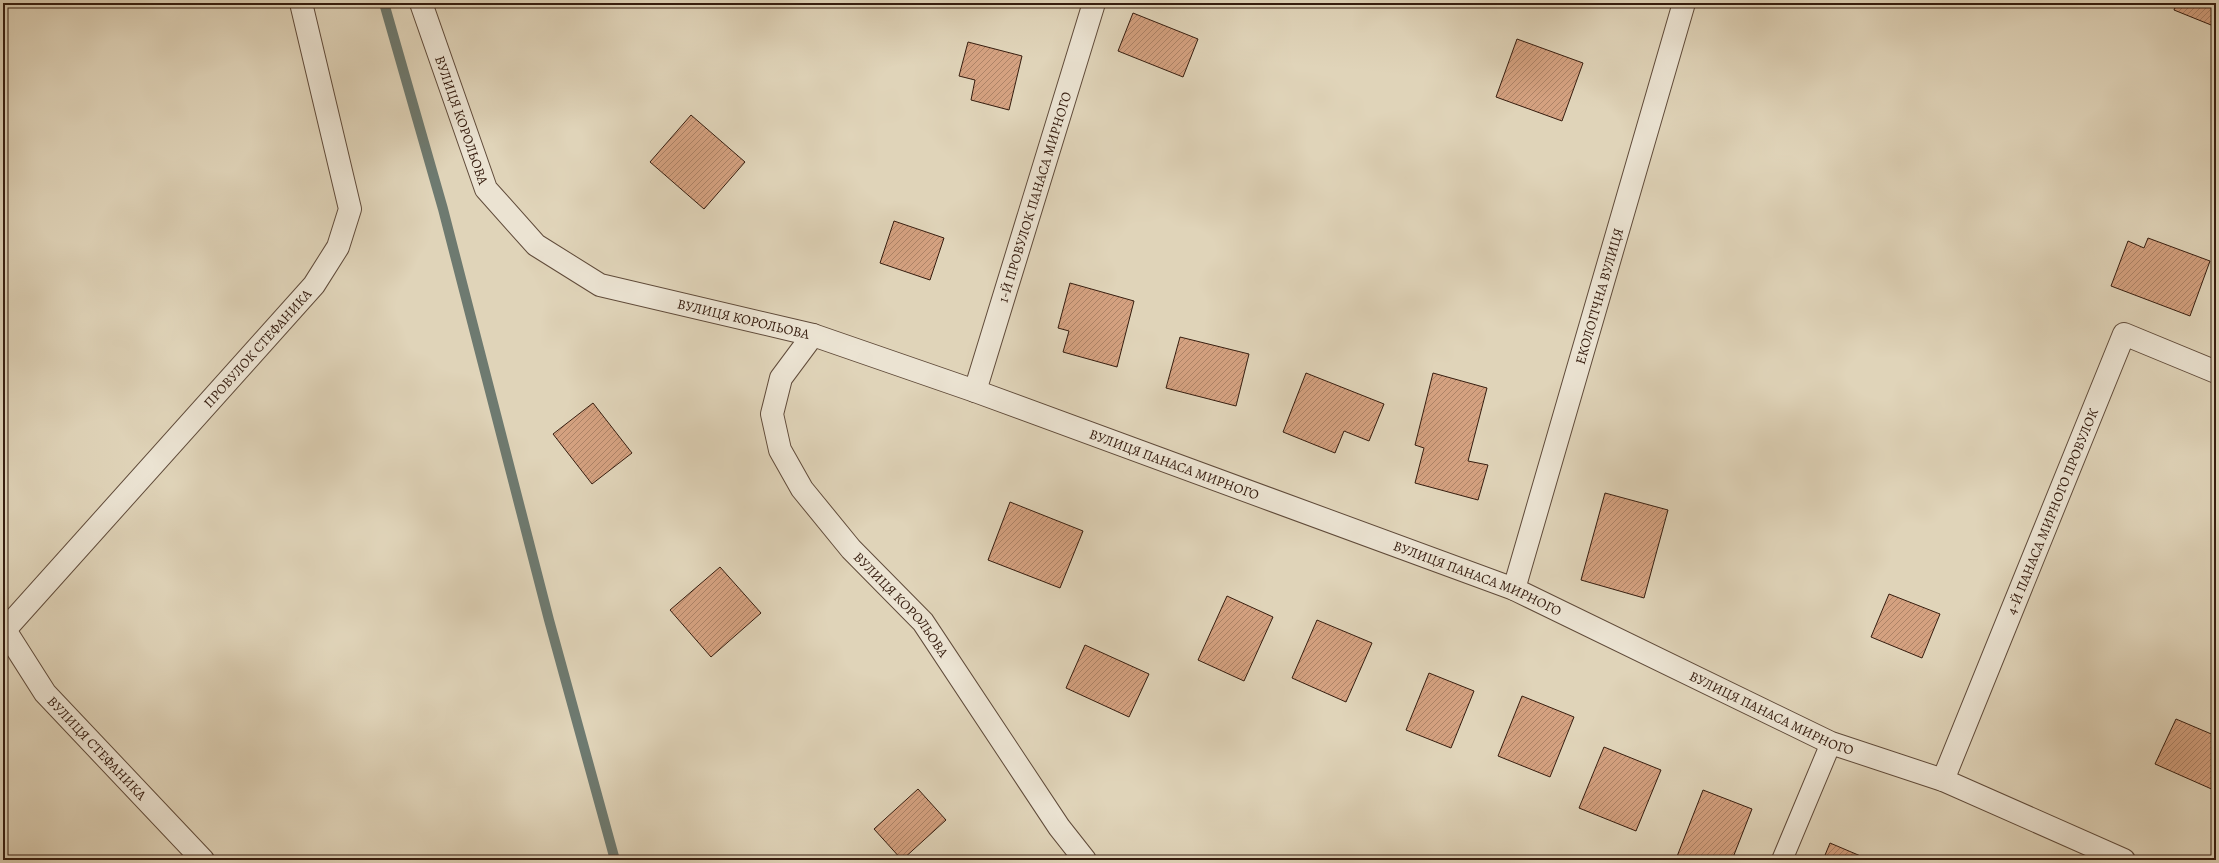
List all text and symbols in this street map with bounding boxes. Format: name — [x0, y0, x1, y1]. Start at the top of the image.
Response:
street label: ВУЛИЦЯ КОРОЛЬОВА — [430, 53, 493, 188]
street label: 1-Й ПРОВУЛОК ПАНАСА МИРНОГО — [994, 89, 1076, 305]
street label: ЕКОЛОГІЧНА ВУЛИЦЯ — [1571, 226, 1628, 367]
street label: ПРОВУЛОК СТЕФАНИКА — [199, 285, 316, 412]
street label: ВУЛИЦЯ КОРОЛЬОВА — [675, 294, 812, 344]
street label: 4-Й ПАНАСА МИРНОГО ПРОВУЛОК — [2002, 405, 2103, 618]
street label: ВУЛИЦЯ ПАНАСА МИРНОГО — [1086, 425, 1262, 505]
street label: ВУЛИЦЯ ПАНАСА МИРНОГО — [1391, 536, 1565, 621]
street label: ВУЛИЦЯ КОРОЛЬОВА — [849, 548, 953, 662]
street label: ВУЛИЦЯ ПАНАСА МИРНОГО — [1686, 667, 1856, 760]
street label: ВУЛИЦЯ СТЕФАНИКА — [43, 692, 151, 805]

